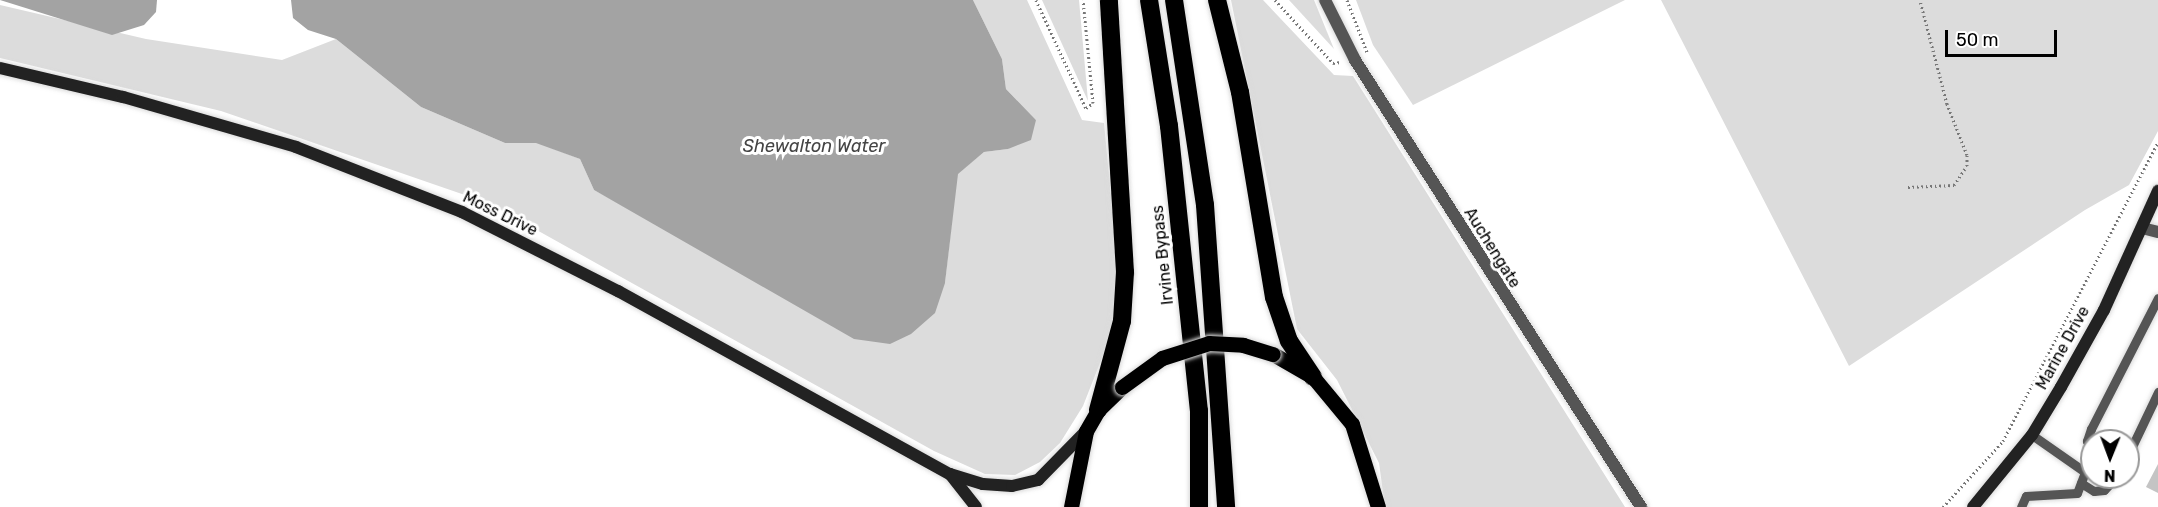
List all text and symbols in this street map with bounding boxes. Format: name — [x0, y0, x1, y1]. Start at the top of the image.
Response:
scale bar — [1948, 18, 2060, 56]
text: 50 m — [1956, 29, 1999, 51]
water label: Shewalton Water — [743, 135, 885, 157]
street label: Moss Drive — [460, 188, 540, 240]
street label: Irvine Bypass — [1148, 204, 1178, 306]
street label: Auchengate — [1460, 204, 1524, 292]
street label: Marine Drive — [2032, 303, 2094, 393]
north arrow — [2080, 429, 2140, 489]
text: N — [2104, 466, 2116, 485]

